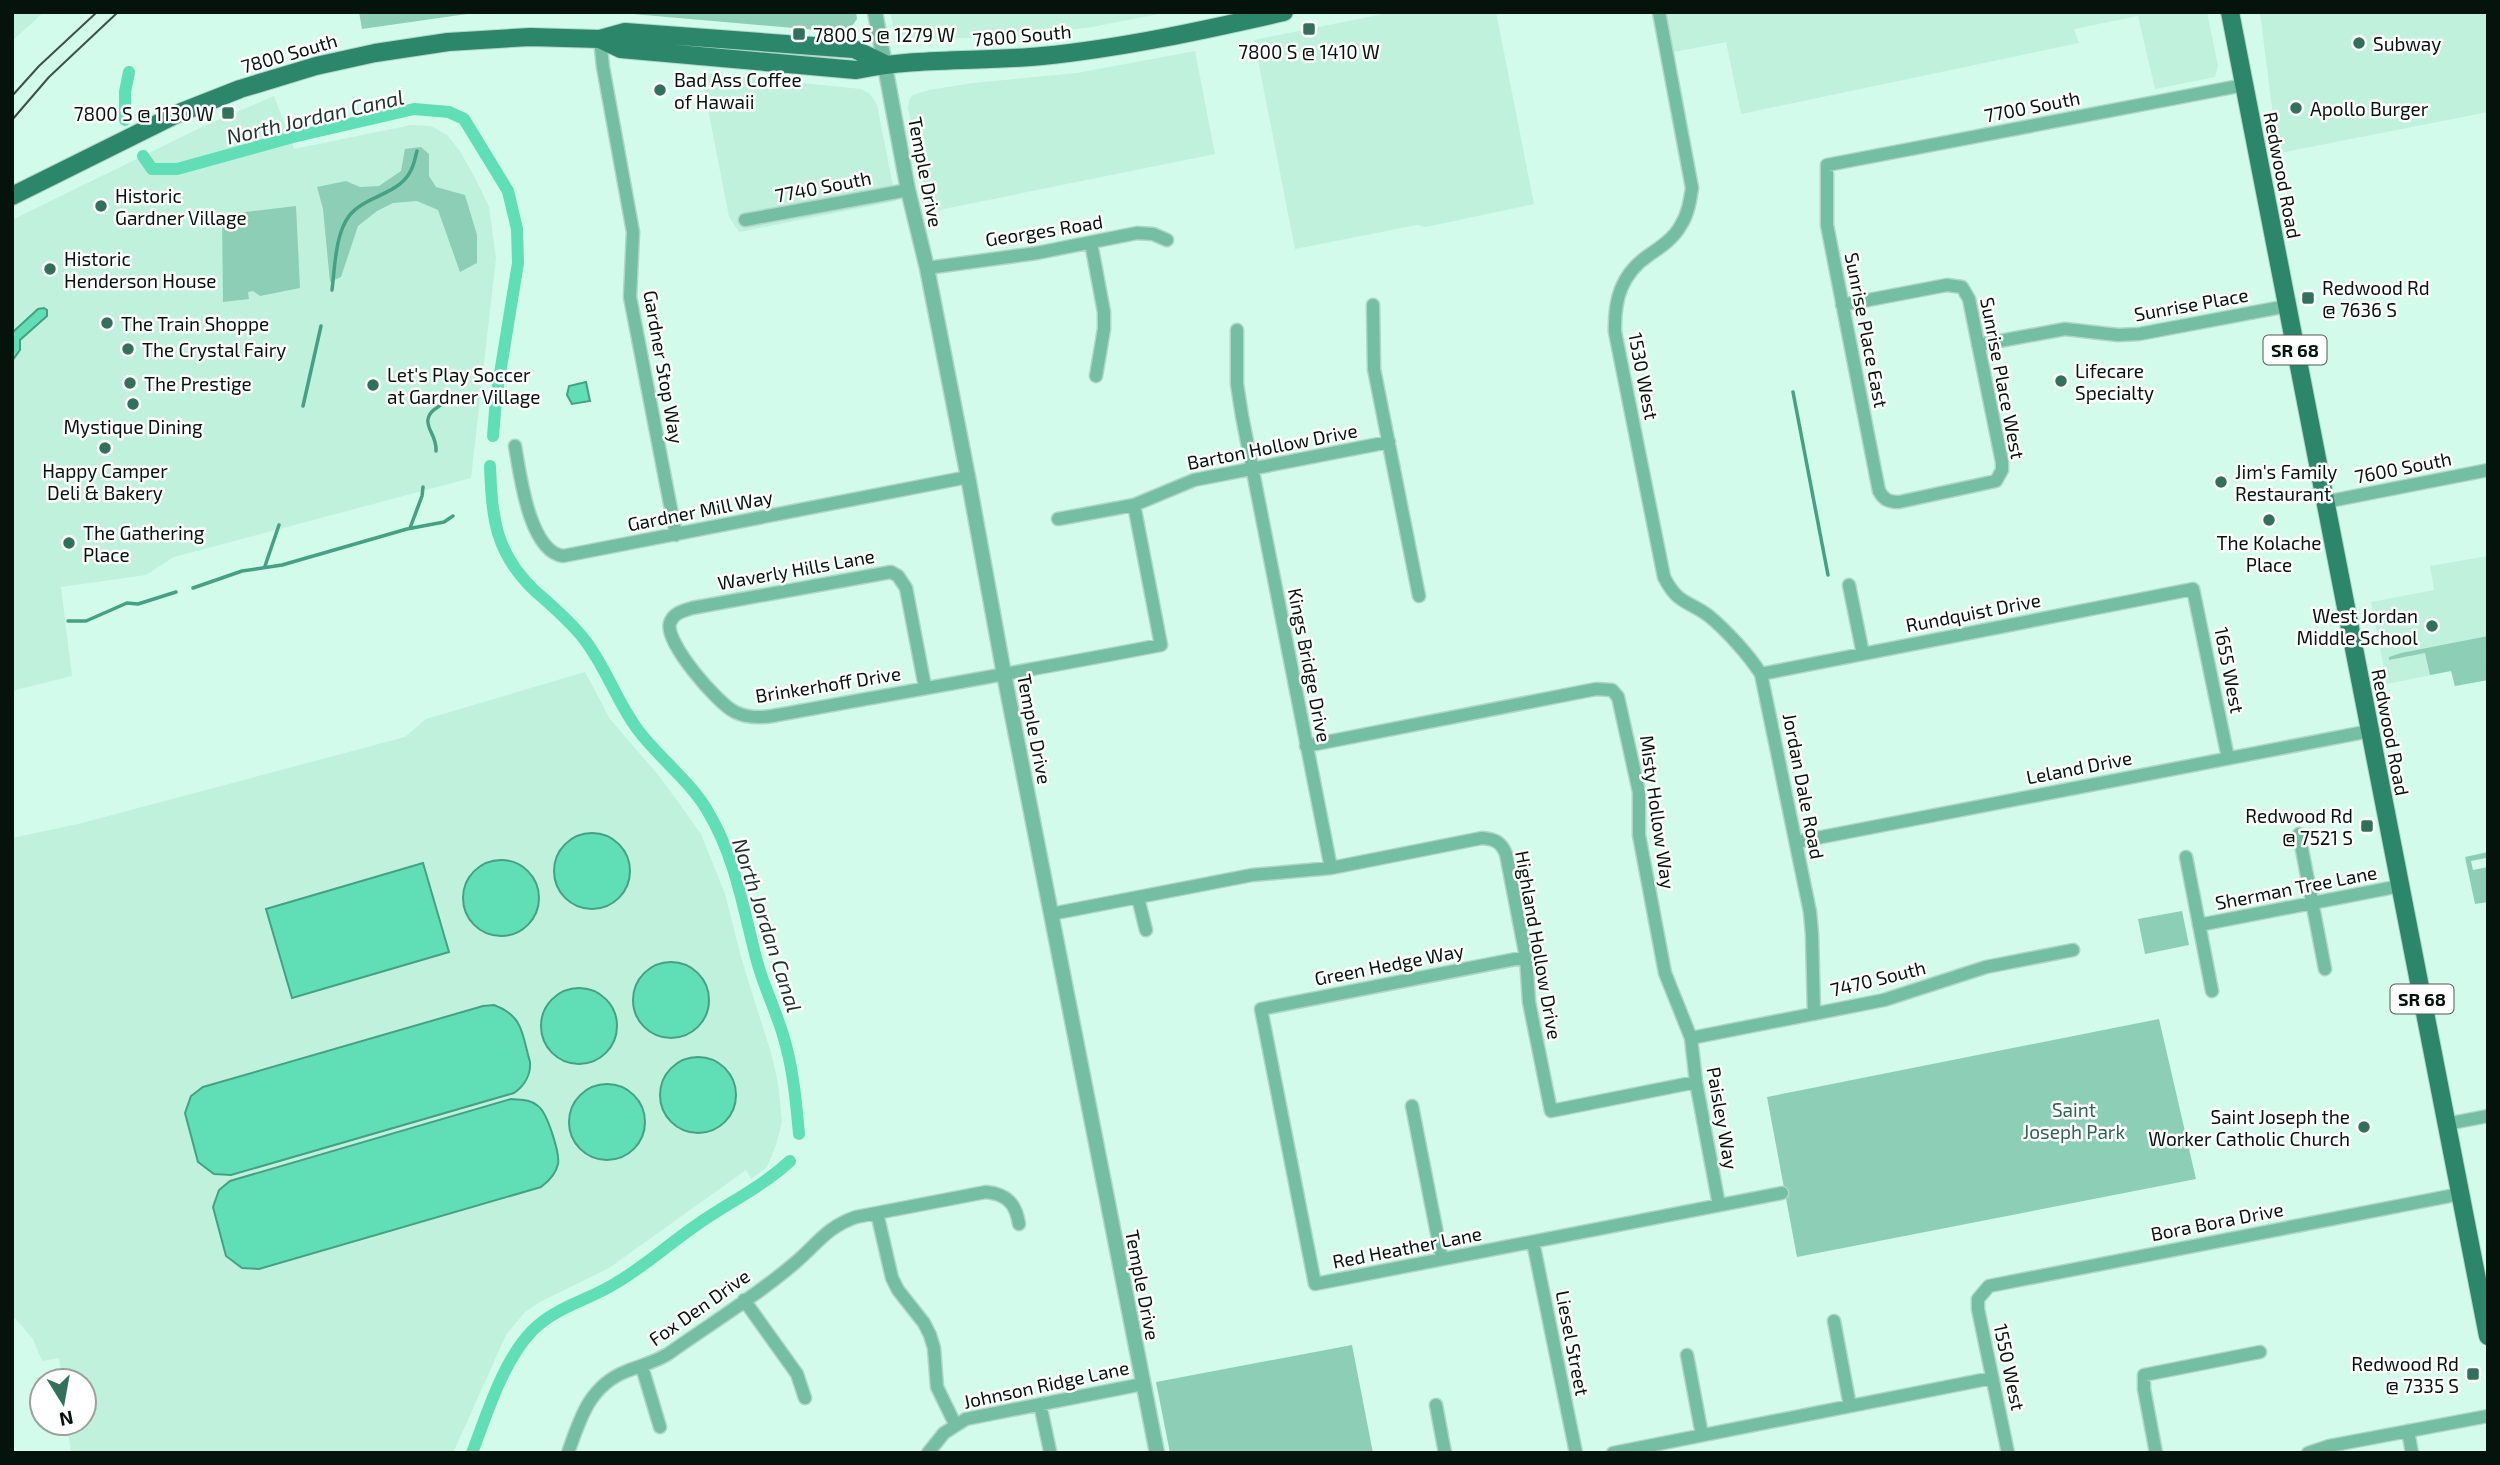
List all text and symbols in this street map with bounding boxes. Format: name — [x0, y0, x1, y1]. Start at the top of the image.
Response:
street label: 7800 South — [972, 19, 1072, 51]
marker: 7800 S @ 1410 W — [1301, 21, 1317, 37]
place label: 7800 S @ 1279 W — [813, 23, 955, 46]
marker: 7800 S @ 1279 W — [791, 26, 807, 42]
street label: 7800 South — [238, 28, 340, 78]
place label: Subway — [2373, 32, 2441, 55]
marker: Subway — [2351, 35, 2367, 51]
place label: 7800 S @ 1410 W — [1238, 40, 1380, 63]
place label: Bad Ass Coffee of Hawaii — [674, 68, 802, 113]
marker: Bad Ass Coffee of Hawaii — [652, 82, 668, 98]
water label: North Jordan Canal — [224, 83, 406, 149]
street label: 7700 South — [1982, 85, 2082, 127]
place label: Apollo Burger — [2310, 97, 2429, 120]
marker: Apollo Burger — [2288, 100, 2304, 116]
place label: 7800 S @ 1130 W — [74, 102, 214, 125]
marker: 7800 S @ 1130 W — [220, 105, 236, 121]
street label: Redwood Road — [2259, 110, 2307, 240]
street label: Temple Drive — [904, 115, 948, 229]
street label: 7740 South — [773, 165, 873, 207]
place label: Historic Gardner Village — [115, 184, 247, 229]
marker: Historic Gardner Village — [93, 198, 109, 214]
street label: Georges Road — [984, 209, 1104, 251]
place label: Historic Henderson House — [64, 247, 217, 292]
street label: Sunrise Place East — [1841, 250, 1893, 410]
marker: Historic Henderson House — [42, 261, 58, 277]
place label: Redwood Rd @ 7636 S — [2322, 276, 2430, 321]
street label: Sunrise Place — [2132, 283, 2250, 325]
street label: Gardner Stop Way — [639, 289, 689, 445]
marker: Redwood Rd @ 7636 S — [2300, 290, 2316, 306]
street label: Sunrise Place West — [1976, 295, 2030, 461]
place label: The Train Shoppe — [121, 312, 269, 335]
marker: The Train Shoppe — [99, 315, 115, 331]
street label: 1530 West — [1624, 330, 1664, 422]
road number: SR 68 — [2264, 336, 2326, 364]
place label: The Crystal Fairy — [142, 338, 286, 361]
marker: The Crystal Fairy — [120, 341, 136, 357]
place label: Lifecare Specialty — [2075, 359, 2154, 404]
place label: Let's Play Soccer at Gardner Village — [387, 363, 541, 408]
place label: The Prestige — [144, 372, 252, 395]
marker: Lifecare Specialty — [2053, 373, 2069, 389]
marker: The Prestige — [122, 375, 138, 391]
marker: Let's Play Soccer at Gardner Village — [365, 377, 381, 393]
marker: Mystique Dining — [125, 396, 141, 412]
place label: Mystique Dining — [63, 415, 203, 438]
street label: Barton Hollow Drive — [1185, 418, 1359, 474]
marker: Happy Camper Deli & Bakery — [97, 440, 113, 456]
street label: 7600 South — [2353, 446, 2453, 488]
place label: Happy Camper Deli & Bakery — [42, 459, 168, 504]
place label: Jim's Family Restaurant — [2235, 460, 2337, 505]
marker: Jim's Family Restaurant — [2213, 474, 2229, 490]
street label: Gardner Mill Way — [625, 485, 775, 535]
marker: The Kolache Place — [2261, 512, 2277, 528]
place label: The Gathering Place — [83, 521, 205, 566]
place label: The Kolache Place — [2217, 531, 2321, 576]
marker: The Gathering Place — [61, 535, 77, 551]
street label: Waverly Hills Lane — [716, 544, 876, 594]
street label: Kings Bridge Drive — [1284, 586, 1336, 744]
street label: Rundquist Drive — [1904, 588, 2042, 636]
place label: West Jordan Middle School — [2297, 604, 2418, 649]
marker: West Jordan Middle School — [2424, 618, 2440, 634]
street label: 1655 West — [2210, 625, 2250, 715]
street label: Brinkerhoff Drive — [754, 661, 902, 707]
street label: Redwood Road — [2367, 667, 2415, 797]
street label: Temple Drive — [1013, 672, 1057, 786]
street label: Jordan Dale Road — [1779, 711, 1829, 861]
street label: Misty Hollow Way — [1636, 734, 1680, 890]
street label: Leland Drive — [2024, 745, 2134, 789]
place label: Redwood Rd @ 7521 S — [2245, 804, 2353, 849]
marker: Redwood Rd @ 7521 S — [2359, 818, 2375, 834]
water label: North Jordan Canal — [728, 835, 808, 1015]
street label: Highland Hollow Drive — [1511, 849, 1567, 1041]
street label: Sherman Tree Lane — [2213, 860, 2379, 914]
street label: Green Hedge Way — [1312, 938, 1466, 990]
street label: 7470 South — [1828, 955, 1928, 1001]
road number: SR 68 — [2390, 984, 2454, 1014]
street label: Paisley Way — [1703, 1065, 1743, 1171]
park label: Saint Joseph Park — [2023, 1098, 2125, 1143]
place label: Saint Joseph the Worker Catholic Church — [2148, 1105, 2350, 1150]
marker: Saint Joseph the Worker Catholic Church — [2356, 1119, 2372, 1135]
street label: Bora Bora Drive — [2149, 1197, 2285, 1245]
street label: Red Heather Lane — [1330, 1221, 1484, 1273]
street label: Temple Drive — [1121, 1228, 1165, 1342]
street label: Fox Den Drive — [644, 1264, 754, 1350]
street label: Liesel Street — [1552, 1288, 1594, 1398]
street label: 1550 West — [1990, 1321, 2030, 1413]
place label: Redwood Rd @ 7335 S — [2351, 1352, 2459, 1397]
street label: Johnson Ridge Lane — [961, 1355, 1131, 1413]
marker: Redwood Rd @ 7335 S — [2465, 1366, 2481, 1382]
north arrow — [28, 1367, 98, 1437]
text: N — [57, 1407, 75, 1432]

